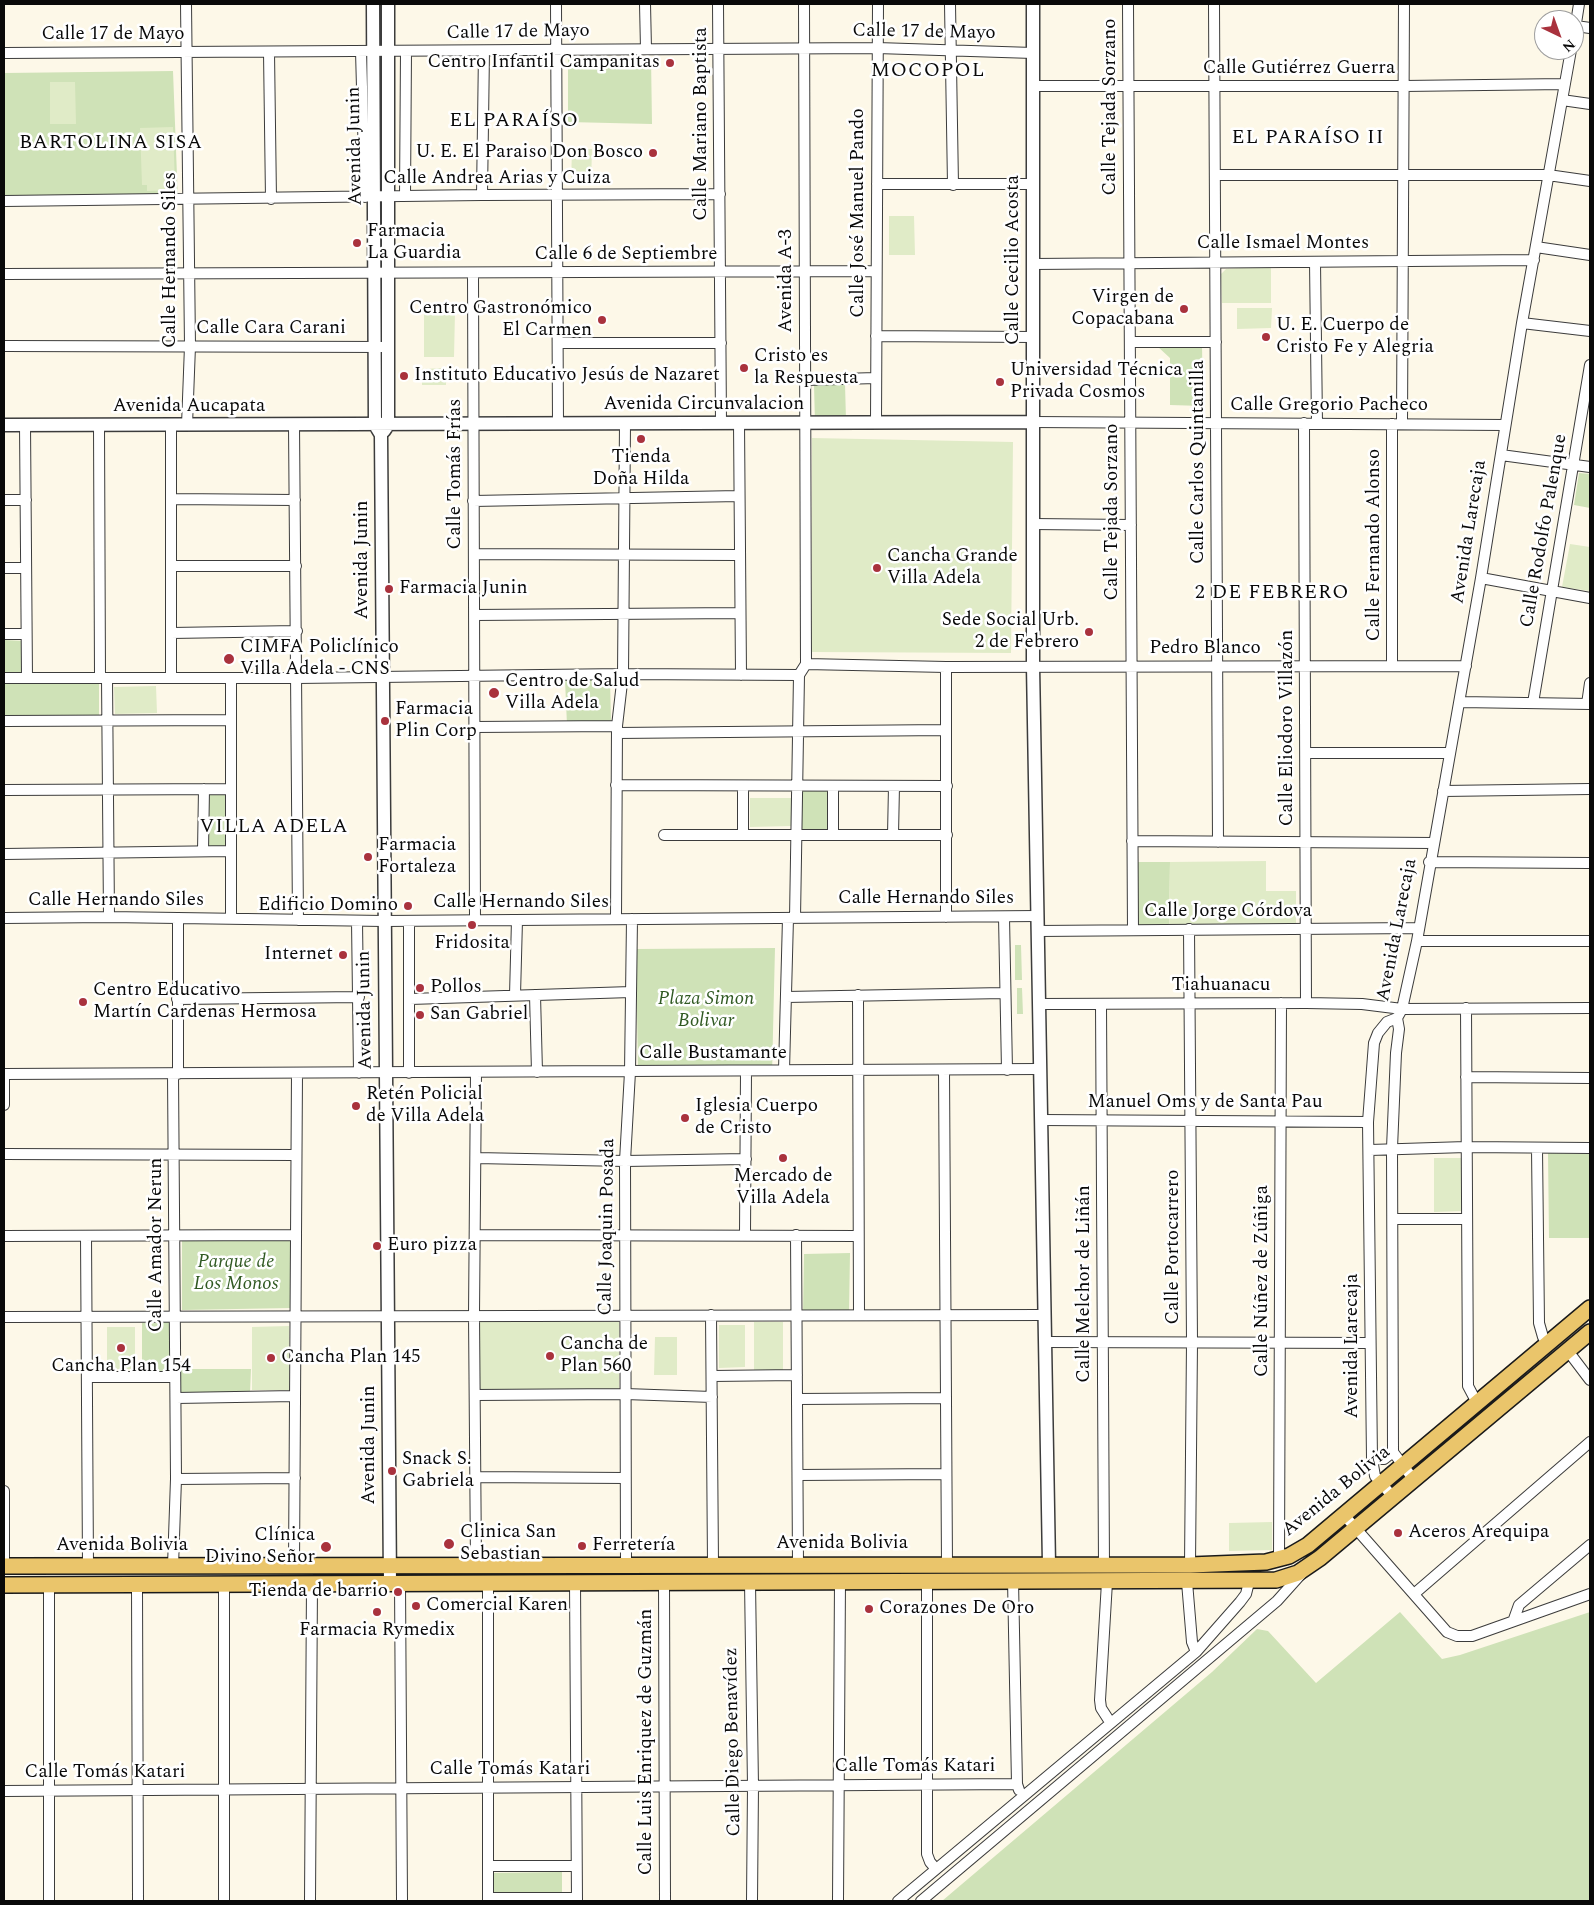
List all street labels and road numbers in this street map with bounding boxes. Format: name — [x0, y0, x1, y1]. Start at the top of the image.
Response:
street label: Calle Tejada Sorzano — [1100, 18, 1122, 196]
street label: Calle 17 de Mayo — [446, 20, 590, 46]
street label: Calle 17 de Mayo — [852, 20, 996, 46]
street label: Calle 17 de Mayo — [41, 24, 185, 46]
street label: Calle Mariano Baptista — [691, 27, 713, 221]
street label: Calle Gutiérrez Guerra — [1203, 58, 1395, 80]
street label: Avenida Junin — [344, 86, 368, 206]
street label: Calle José Manuel Pando — [848, 108, 870, 318]
street label: Calle Andrea Arias y Cuiza — [383, 168, 611, 190]
street label: Calle Hernando Siles — [160, 172, 182, 348]
street label: Calle Cecilio Acosta — [1003, 175, 1025, 345]
street label: Avenida A-3 — [776, 229, 798, 333]
street label: Calle Ismael Montes — [1197, 233, 1369, 255]
street label: Calle 6 de Septiembre — [535, 244, 717, 266]
street label: Calle Cara Carani — [196, 318, 346, 340]
street label: Calle Carlos Quintanilla — [1188, 360, 1210, 564]
street label: Avenida Circunvalacion — [604, 394, 804, 416]
street label: Calle Gregorio Pacheco — [1230, 395, 1428, 417]
street label: Avenida Aucapata — [113, 396, 265, 418]
street label: Calle Tomás Frías — [445, 399, 467, 549]
street label: Calle Tejada Sorzano — [1102, 423, 1124, 601]
street label: Calle Rodolfo Palenque — [1517, 432, 1573, 630]
street label: Calle Fernando Alonso — [1364, 449, 1386, 641]
street label: Avenida Larecaja — [1447, 459, 1493, 605]
street label: Avenida Junin — [352, 500, 374, 620]
street label: Calle Eliodoro Villazón — [1277, 630, 1299, 826]
street label: Pedro Blanco — [1149, 638, 1261, 660]
street label: Avenida Larecaja — [1373, 857, 1423, 1003]
street label: Calle Hernando Siles — [838, 888, 1014, 910]
street label: Calle Hernando Siles — [28, 890, 204, 912]
street label: Calle Hernando Siles — [433, 892, 609, 914]
street label: Calle Jorge Córdova — [1144, 901, 1312, 923]
street label: Avenida Junin — [354, 950, 378, 1070]
street label: Tiahuanacu — [1172, 975, 1270, 997]
street label: Calle Bustamante — [639, 1043, 787, 1065]
street label: Manuel Oms y de Santa Pau — [1087, 1092, 1323, 1114]
street label: Calle Joaquin Posada — [595, 1138, 621, 1316]
street label: Calle Amador Nerun — [146, 1158, 168, 1332]
street label: Calle Portocarrero — [1163, 1169, 1185, 1325]
street label: Calle Melchor de Liñán — [1074, 1185, 1096, 1383]
street label: Calle Núñez de Zúñiga — [1252, 1185, 1274, 1377]
street label: Avenida Larecaja — [1342, 1273, 1364, 1419]
street label: Avenida Junin — [359, 1385, 381, 1505]
street label: Avenida Bolivia — [1278, 1442, 1396, 1542]
street label: Avenida Bolivia — [776, 1533, 908, 1555]
street label: Avenida Bolivia — [56, 1535, 188, 1557]
street label: Calle Luis Enriquez de Guzmán — [636, 1609, 658, 1875]
street label: Calle Diego Benavídez — [721, 1647, 747, 1837]
street label: Calle Tomás Katari — [835, 1756, 995, 1778]
street label: Calle Tomás Katari — [430, 1759, 590, 1781]
street label: Calle Tomás Katari — [25, 1762, 185, 1784]

